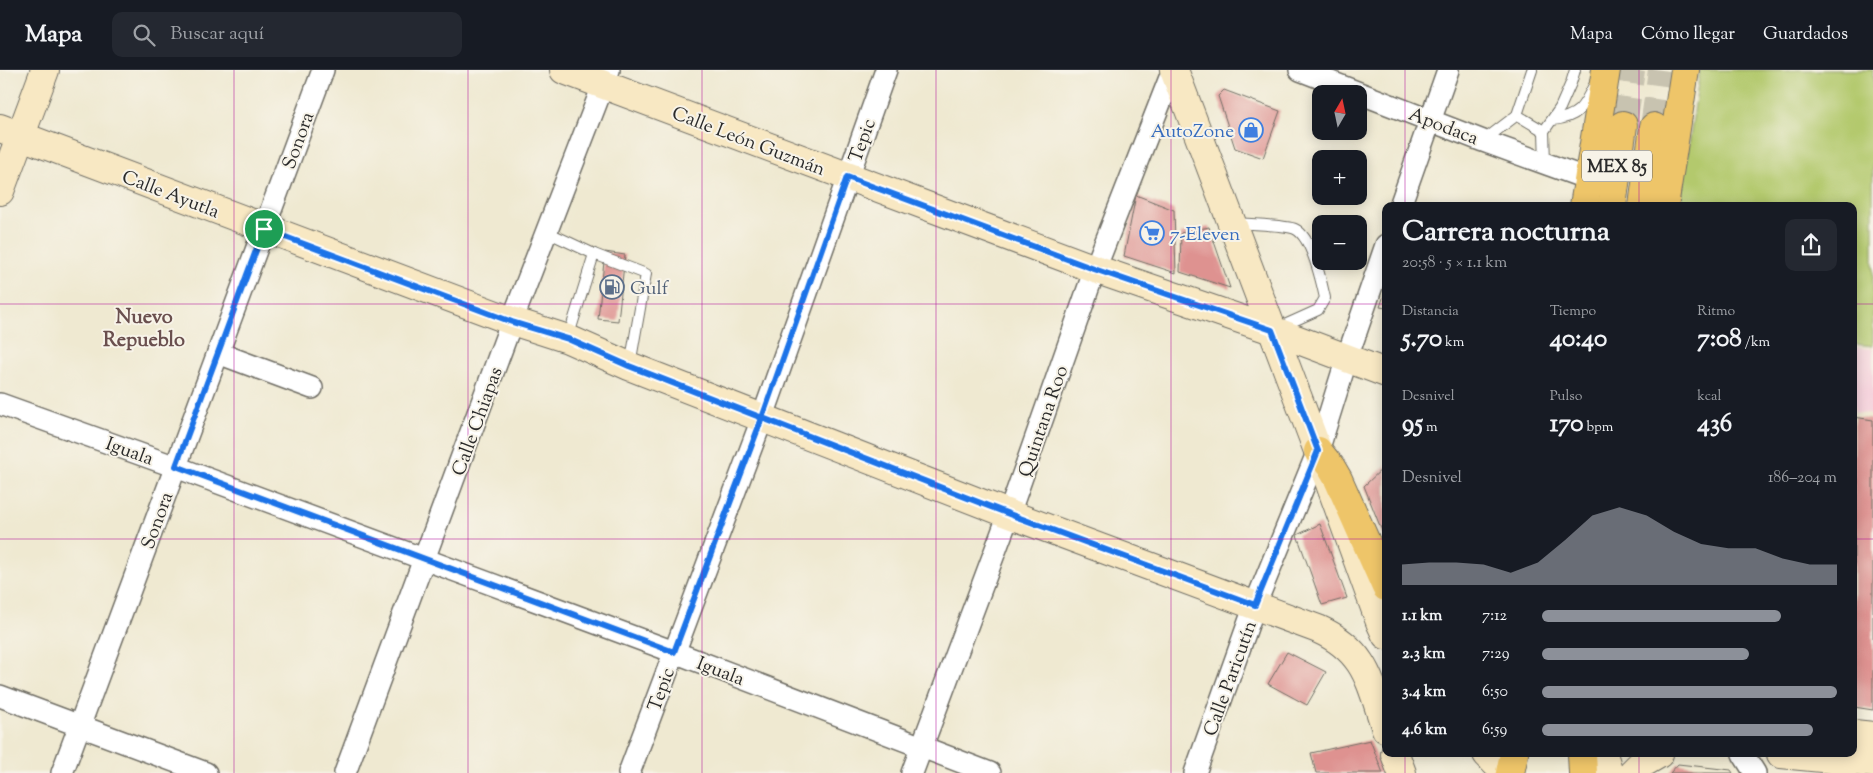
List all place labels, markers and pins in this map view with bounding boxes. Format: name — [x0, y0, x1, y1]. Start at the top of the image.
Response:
shop icon: AutoZone — [1238, 117, 1264, 143]
place label: AutoZone — [1150, 119, 1234, 146]
pin — [243, 208, 285, 250]
supermarket icon: 7-Eleven — [1139, 220, 1165, 246]
place label: 7-Eleven — [1170, 222, 1240, 249]
fuel station icon: Gulf — [599, 274, 625, 300]
place label: Gulf — [630, 276, 670, 303]

